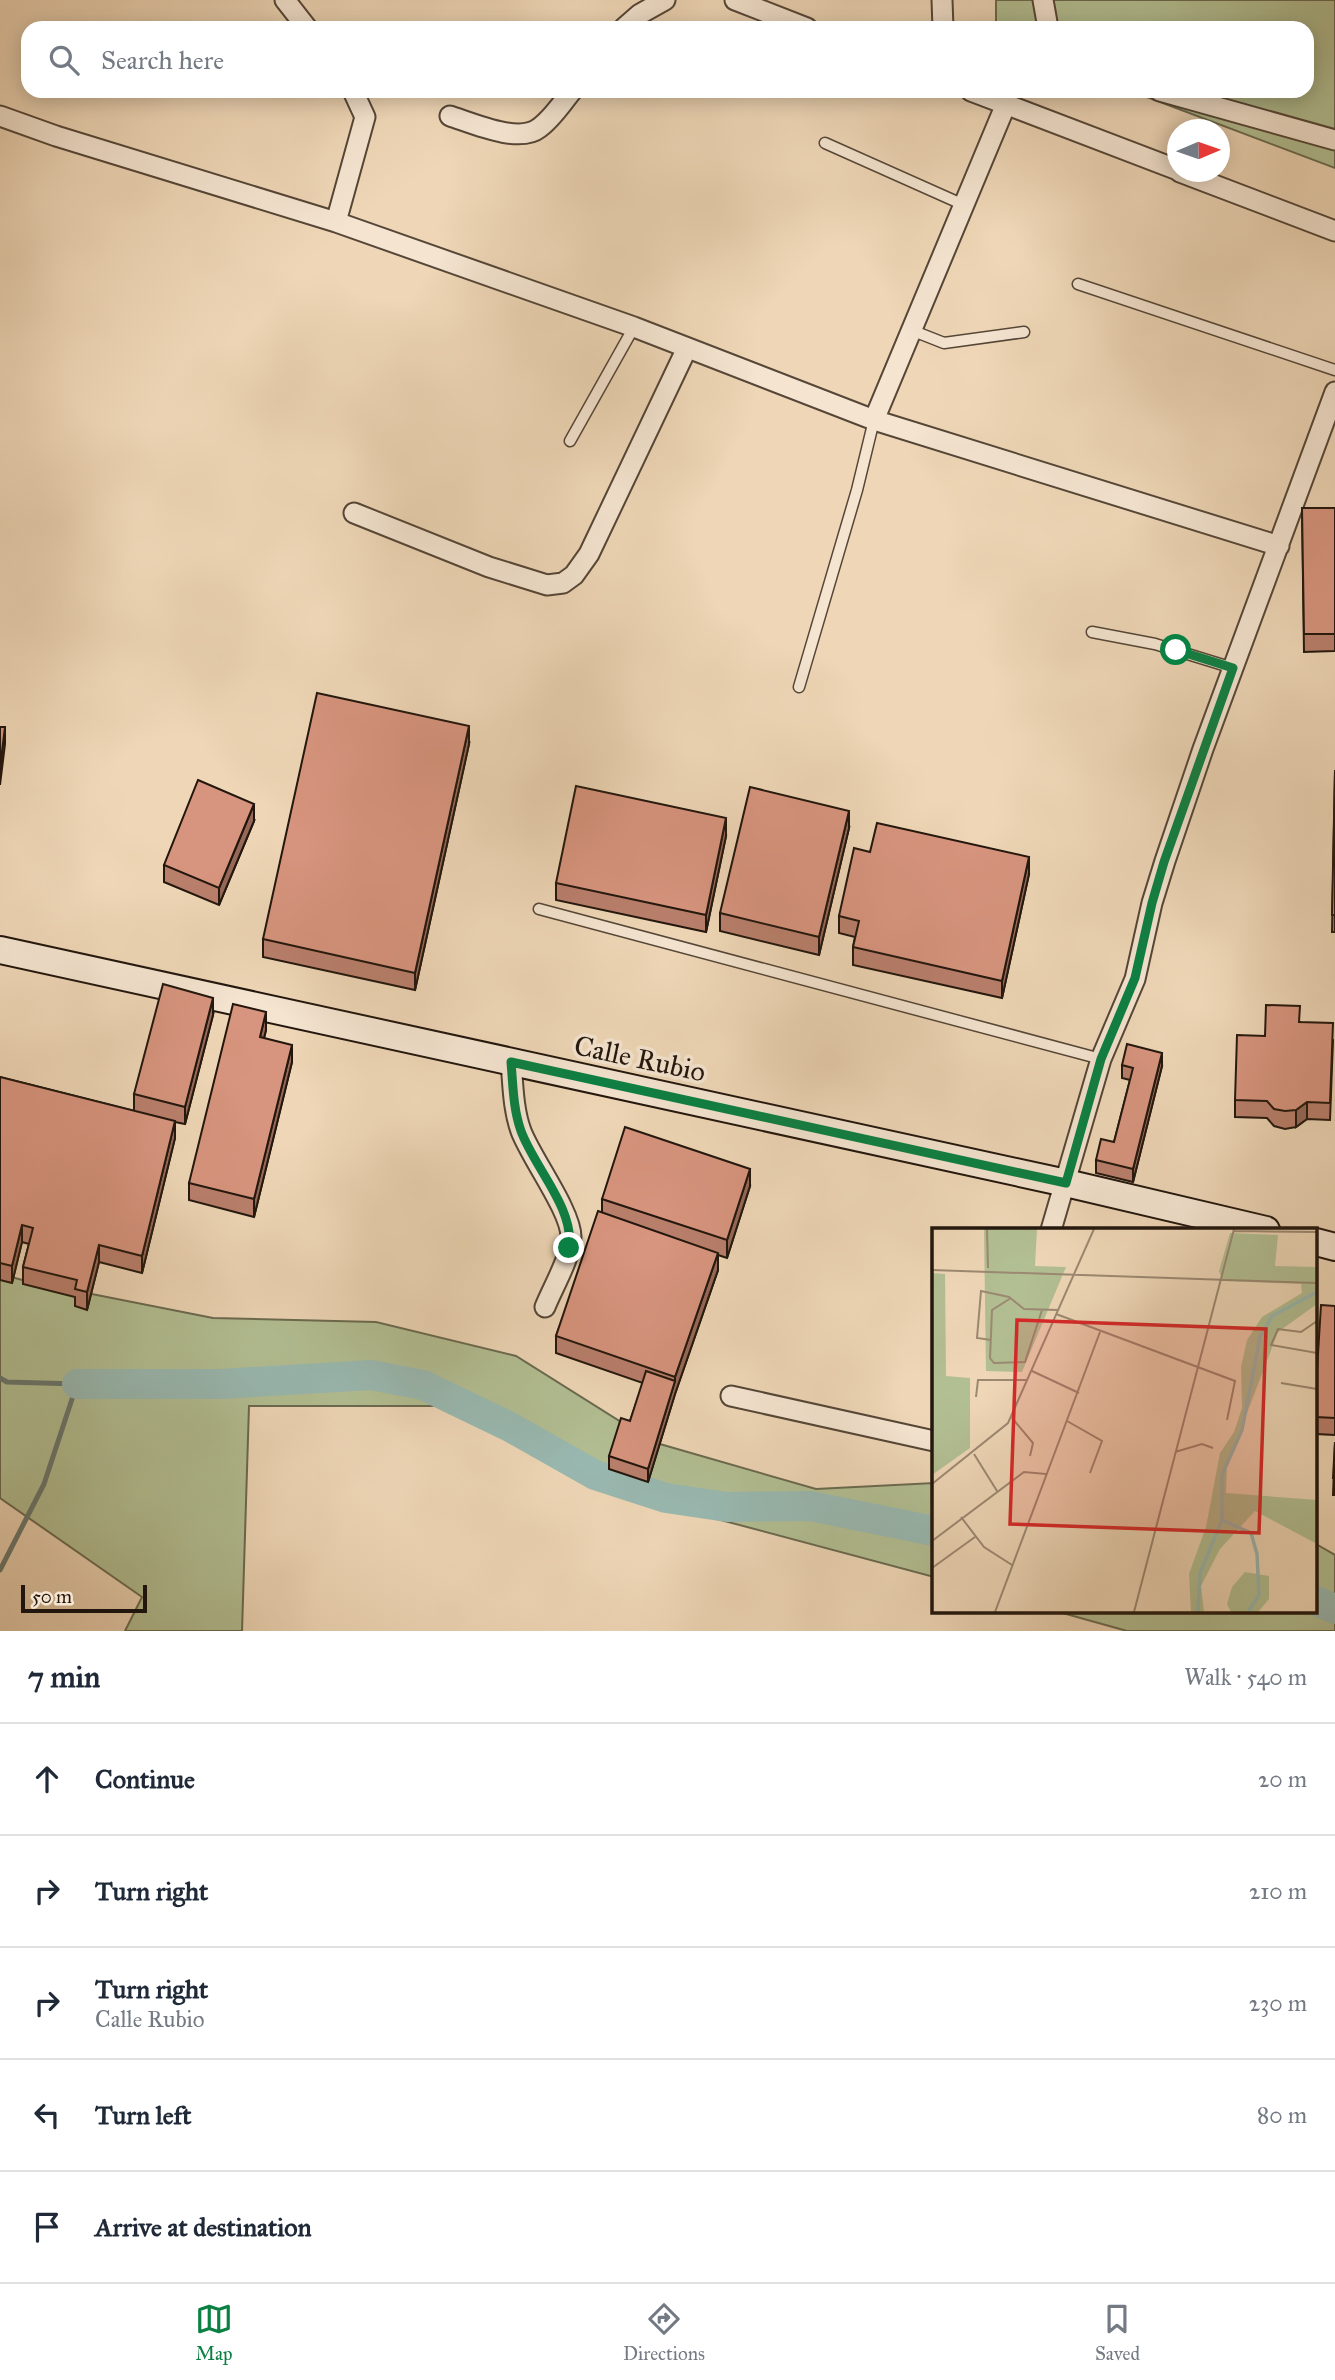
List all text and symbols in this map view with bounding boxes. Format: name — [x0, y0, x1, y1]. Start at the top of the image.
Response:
search box — [21, 21, 1314, 98]
icon: search — [45, 41, 83, 79]
text: Search here — [101, 44, 224, 76]
north arrow — [1167, 119, 1230, 182]
route start — [1160, 634, 1191, 665]
street label: Calle Rubio — [571, 1028, 709, 1089]
inset map — [932, 1228, 1318, 1614]
route end — [553, 1232, 584, 1263]
scale bar — [21, 1582, 147, 1614]
text: 50 m — [32, 1585, 72, 1608]
text: 7 min — [28, 1659, 100, 1695]
text: Walk · 540 m — [1184, 1663, 1307, 1691]
icon: ahead — [28, 1760, 66, 1798]
text: Continue — [95, 1763, 195, 1795]
text: 20 m — [1258, 1765, 1307, 1793]
icon: right — [28, 1872, 66, 1910]
text: Turn right — [95, 1875, 208, 1907]
text: 210 m — [1249, 1877, 1307, 1905]
text: Turn right — [95, 1973, 208, 2005]
icon: right — [28, 1984, 66, 2022]
text: 230 m — [1249, 1989, 1307, 2017]
text: Calle Rubio — [95, 2005, 205, 2033]
icon: left — [28, 2096, 66, 2134]
text: Turn left — [95, 2099, 191, 2131]
text: 80 m — [1257, 2101, 1307, 2129]
icon: arrive — [28, 2208, 66, 2246]
text: Arrive at destination — [95, 2211, 312, 2243]
tab: Map — [195, 2300, 233, 2365]
tab: Directions — [623, 2300, 705, 2365]
tab: Saved — [1095, 2300, 1140, 2365]

